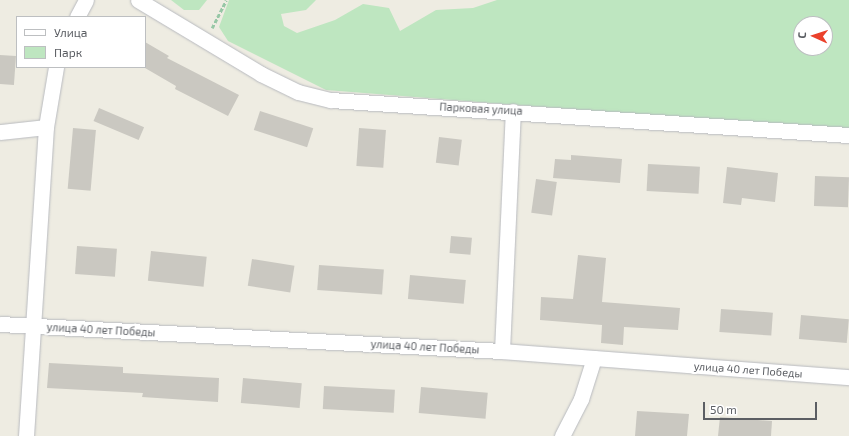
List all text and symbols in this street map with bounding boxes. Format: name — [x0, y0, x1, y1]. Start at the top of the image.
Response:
legend — [16, 16, 146, 68]
north arrow — [793, 16, 833, 56]
text: Улица — [54, 25, 87, 39]
text: С — [795, 32, 808, 39]
text: Парк — [54, 45, 82, 59]
street label: Парковая улица — [439, 100, 523, 118]
street label: улица 40 лет Победы — [46, 321, 156, 339]
street label: улица 40 лет Победы — [370, 338, 480, 356]
street label: улица 40 лет Победы — [693, 360, 803, 380]
scale bar — [705, 394, 819, 420]
text: 50 m — [710, 402, 737, 416]

